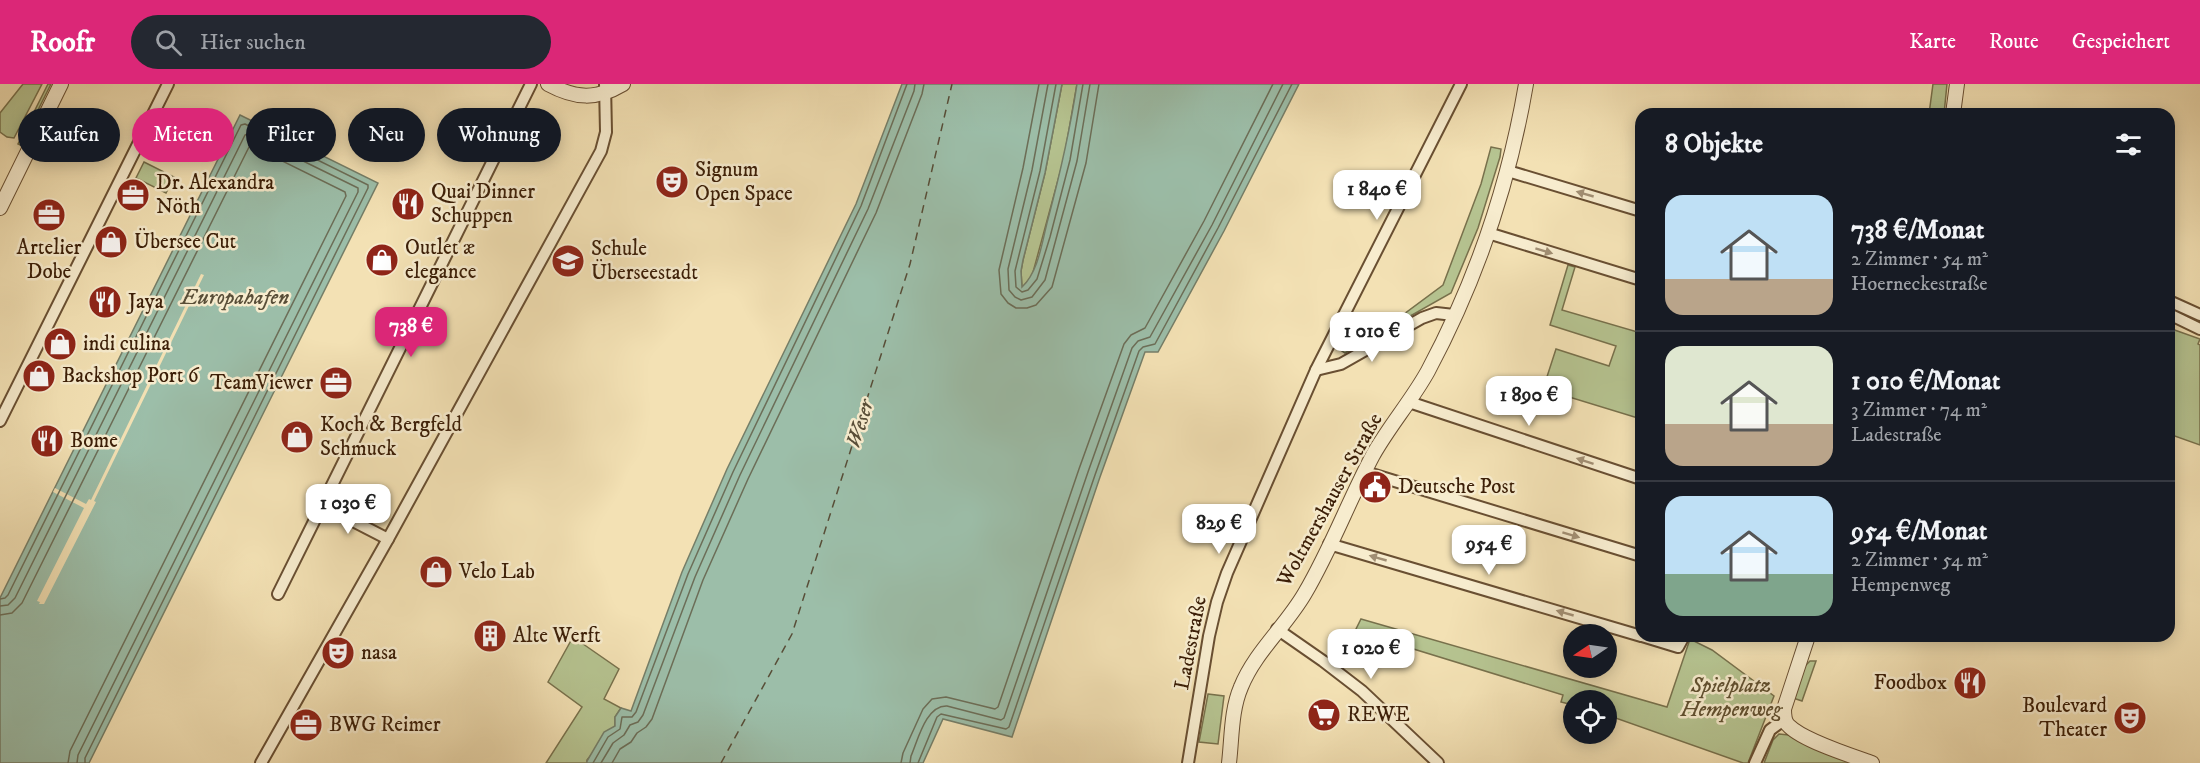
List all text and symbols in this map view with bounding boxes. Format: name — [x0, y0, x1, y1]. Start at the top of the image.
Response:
search box — [131, 15, 551, 69]
text: Roofr — [30, 25, 95, 60]
icon: search — [152, 26, 185, 59]
text: Hier suchen — [200, 29, 306, 56]
text: Karte — [1909, 29, 1956, 55]
text: Route — [1989, 29, 2039, 55]
text: Gespeichert — [2072, 29, 2170, 55]
chip: Kaufen — [18, 108, 120, 162]
chip: Mieten — [132, 108, 234, 162]
chip: Filter — [246, 108, 336, 162]
chip: Neu — [348, 108, 425, 162]
chip: Wohnung — [437, 108, 561, 162]
text: 8 Objekte — [1665, 128, 1763, 161]
icon: filters — [2112, 128, 2145, 161]
place label: Signum Open Space — [695, 157, 793, 207]
theatre icon: Signum Open Space — [654, 164, 690, 200]
place label: Dr. Alexandra Nöth — [156, 170, 274, 220]
pin: 1 840 € — [1322, 170, 1432, 221]
office icon: Dr. Alexandra Nöth — [115, 177, 151, 213]
text: 1 840 € — [1347, 177, 1407, 202]
place label: Quai Dinner Schuppen — [431, 179, 535, 229]
restaurant icon: Quai Dinner Schuppen — [390, 186, 426, 222]
one-way arrow — [1576, 189, 1594, 198]
office icon: Artelier Dobe — [31, 197, 67, 233]
text: 738 €/Monat — [1851, 214, 1984, 247]
icon: home — [1713, 219, 1785, 291]
shop icon: Übersee Cut — [93, 224, 129, 260]
place label: Übersee Cut — [134, 228, 237, 255]
place label: Artelier Dobe — [17, 235, 82, 285]
place label: Outlet æ elegance — [405, 235, 477, 285]
place label: Schule Überseestadt — [591, 236, 698, 286]
shop icon: Outlet æ elegance — [364, 242, 400, 278]
school or university icon: Schule Überseestadt — [550, 243, 586, 279]
one-way arrow — [1535, 246, 1553, 256]
text: 2 Zimmer · 54 m² — [1851, 247, 1988, 272]
text: Hoerneckestraße — [1851, 272, 1988, 297]
restaurant icon: Jaya — [87, 284, 123, 320]
water label: Europahafen — [179, 284, 289, 311]
place label: Jaya — [126, 289, 164, 315]
pin: 738 € — [369, 307, 453, 358]
pin: 1 010 € — [1317, 312, 1427, 363]
text: 738 € — [389, 314, 433, 339]
text: 1 010 € — [1344, 319, 1400, 344]
shop icon: indi culina — [42, 326, 78, 362]
place label: indi culina — [83, 331, 171, 357]
shop icon: Backshop Port 6 — [21, 358, 57, 394]
place label: Backshop Port 6 — [62, 363, 200, 389]
office icon: TeamViewer — [318, 365, 354, 401]
text: 1 010 €/Monat — [1851, 365, 2000, 398]
place label: TeamViewer — [210, 370, 313, 396]
icon: home — [1713, 370, 1785, 442]
pin: 1 890 € — [1474, 376, 1584, 427]
text: 1 890 € — [1500, 383, 1558, 408]
water label: Weser — [840, 395, 881, 451]
text: 3 Zimmer · 74 m² — [1851, 398, 1987, 423]
street label: Woltmershauser Straße — [1271, 408, 1389, 592]
place label: Koch & Bergfeld Schmuck — [320, 412, 463, 462]
shop icon: Koch & Bergfeld Schmuck — [279, 419, 315, 455]
restaurant icon: Bome — [29, 423, 65, 459]
text: Ladestraße — [1851, 423, 1942, 448]
place label: Bome — [70, 428, 118, 454]
one-way arrow — [1576, 455, 1594, 465]
public building icon: Deutsche Post — [1357, 469, 1393, 505]
place label: Deutsche Post — [1398, 474, 1515, 500]
pin: 1 030 € — [293, 484, 403, 535]
text: 1 030 € — [320, 491, 376, 516]
pin: 829 € — [1177, 504, 1261, 555]
text: 829 € — [1196, 511, 1242, 536]
text: 954 €/Monat — [1851, 515, 1987, 548]
icon: home — [1713, 520, 1785, 592]
pin: 954 € — [1447, 525, 1531, 576]
one-way arrow — [1562, 531, 1580, 540]
text: 954 € — [1466, 532, 1512, 557]
text: 2 Zimmer · 54 m² — [1851, 548, 1988, 573]
one-way arrow — [1369, 553, 1387, 562]
shop icon: Velo Lab — [418, 554, 454, 590]
place label: Velo Lab — [458, 559, 535, 585]
text: Hempenweg — [1851, 573, 1950, 598]
street label: Ladestraße — [1169, 594, 1213, 692]
one-way arrow — [1556, 608, 1574, 617]
building icon: Alte Werft — [472, 618, 508, 654]
place label: Alte Werft — [513, 623, 601, 649]
north arrow — [1563, 624, 1617, 678]
map controls — [1563, 624, 1617, 744]
pin: 1 020 € — [1316, 629, 1426, 680]
theatre icon: nasa — [320, 635, 356, 671]
text: 1 020 € — [1342, 636, 1400, 661]
place label: nasa — [361, 640, 397, 666]
restaurant icon: Foodbox — [1952, 665, 1988, 701]
place label: Foodbox — [1874, 670, 1947, 696]
park label: Spielplatz Hempenweg — [1680, 673, 1783, 723]
button: locate — [1563, 690, 1617, 744]
place label: Boulevard Theater — [2022, 693, 2108, 743]
supermarket icon: REWE — [1306, 697, 1342, 733]
theatre icon: Boulevard Theater — [2112, 700, 2148, 736]
place label: REWE — [1347, 702, 1410, 728]
office icon: BWG Reimer — [288, 707, 324, 743]
place label: BWG Reimer — [329, 712, 441, 738]

